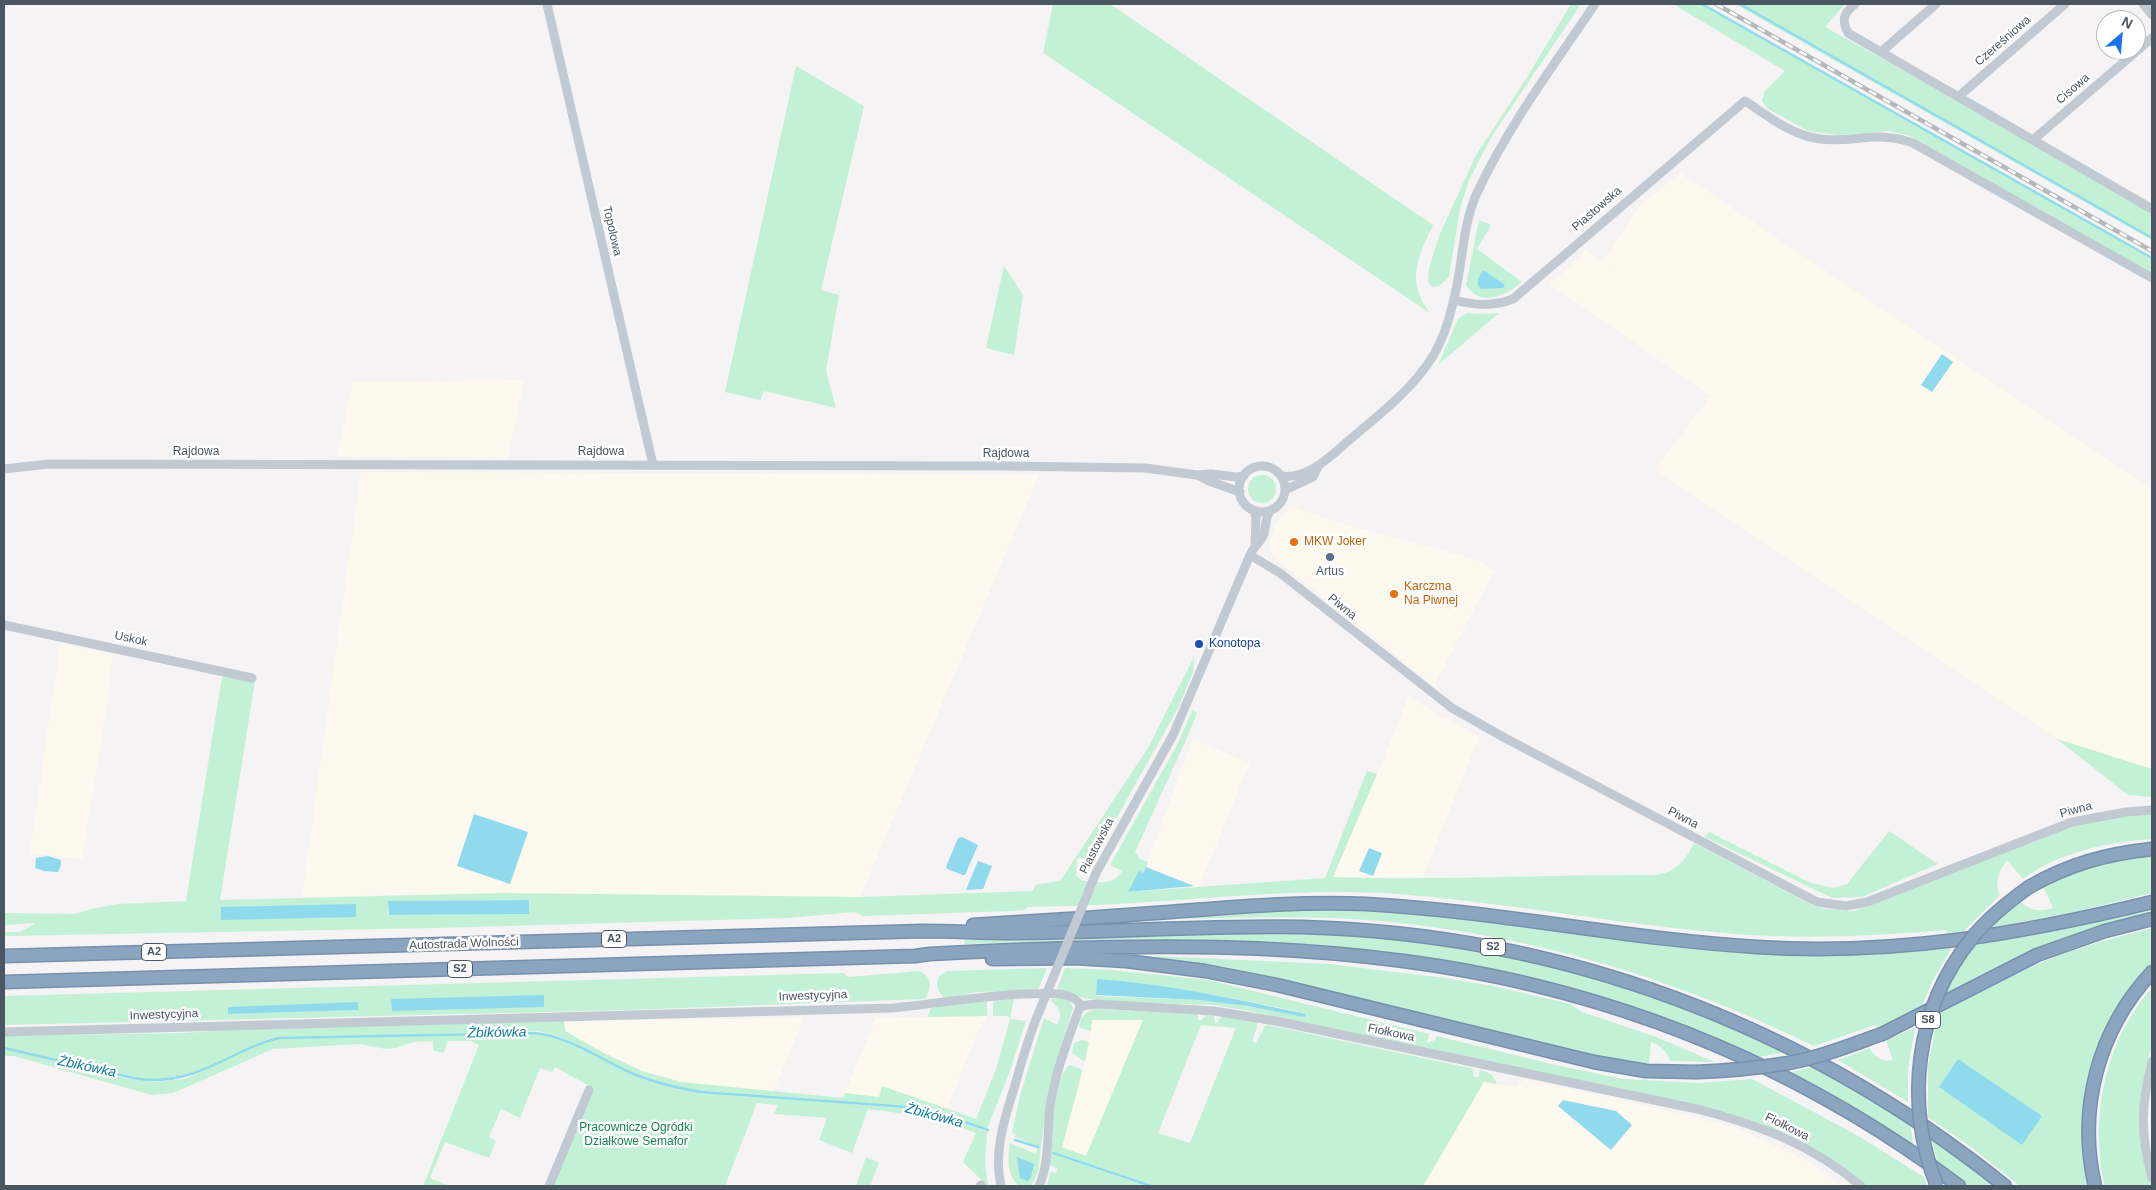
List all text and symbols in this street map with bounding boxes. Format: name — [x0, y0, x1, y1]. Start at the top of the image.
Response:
north arrow — [2096, 10, 2146, 60]
street label: Czereśniowa — [1972, 13, 2034, 69]
text: N — [2119, 13, 2135, 32]
street label: Cisowa — [2053, 71, 2093, 107]
street label: Piastowska — [1569, 184, 1625, 234]
street label: Topolowa — [599, 205, 625, 257]
street label: Rajdowa — [173, 445, 219, 459]
street label: Rajdowa — [578, 445, 624, 459]
street label: Rajdowa — [983, 447, 1029, 461]
place label: MKW Joker — [1304, 535, 1366, 549]
marker: MKW Joker — [1288, 536, 1300, 548]
marker: Artus — [1324, 551, 1336, 563]
place label: Artus — [1316, 565, 1344, 579]
place label: Karczma Na Piwnej — [1404, 580, 1458, 608]
marker: Karczma Na Piwnej — [1388, 588, 1400, 600]
street label: Piwna — [1325, 591, 1359, 623]
street label: Uskok — [113, 628, 149, 650]
place label: Konotopa — [1209, 637, 1260, 651]
marker: Konotopa — [1193, 638, 1205, 650]
street label: Piwna — [2058, 799, 2094, 821]
street label: Piwna — [1665, 804, 1701, 832]
street label: Piastowska — [1077, 816, 1117, 876]
road number: A2 — [602, 931, 626, 948]
street label: Autostrada Wolności — [409, 935, 519, 953]
road number: S2 — [1480, 939, 1506, 956]
road number: A2 — [142, 944, 166, 960]
road number: S2 — [448, 961, 472, 978]
street label: Inwestycyjna — [778, 988, 848, 1004]
street label: Inwestycyjna — [129, 1007, 199, 1023]
road number: S8 — [1916, 1012, 1940, 1028]
street label: Fiołkowa — [1366, 1021, 1416, 1045]
water label: Żbikówka — [467, 1024, 527, 1042]
water label: Żbikówka — [56, 1053, 118, 1081]
water label: Żbikówka — [903, 1100, 965, 1132]
street label: Fiołkowa — [1763, 1110, 1811, 1144]
park label: Pracownicze Ogródki Działkowe Semafor — [579, 1121, 693, 1149]

